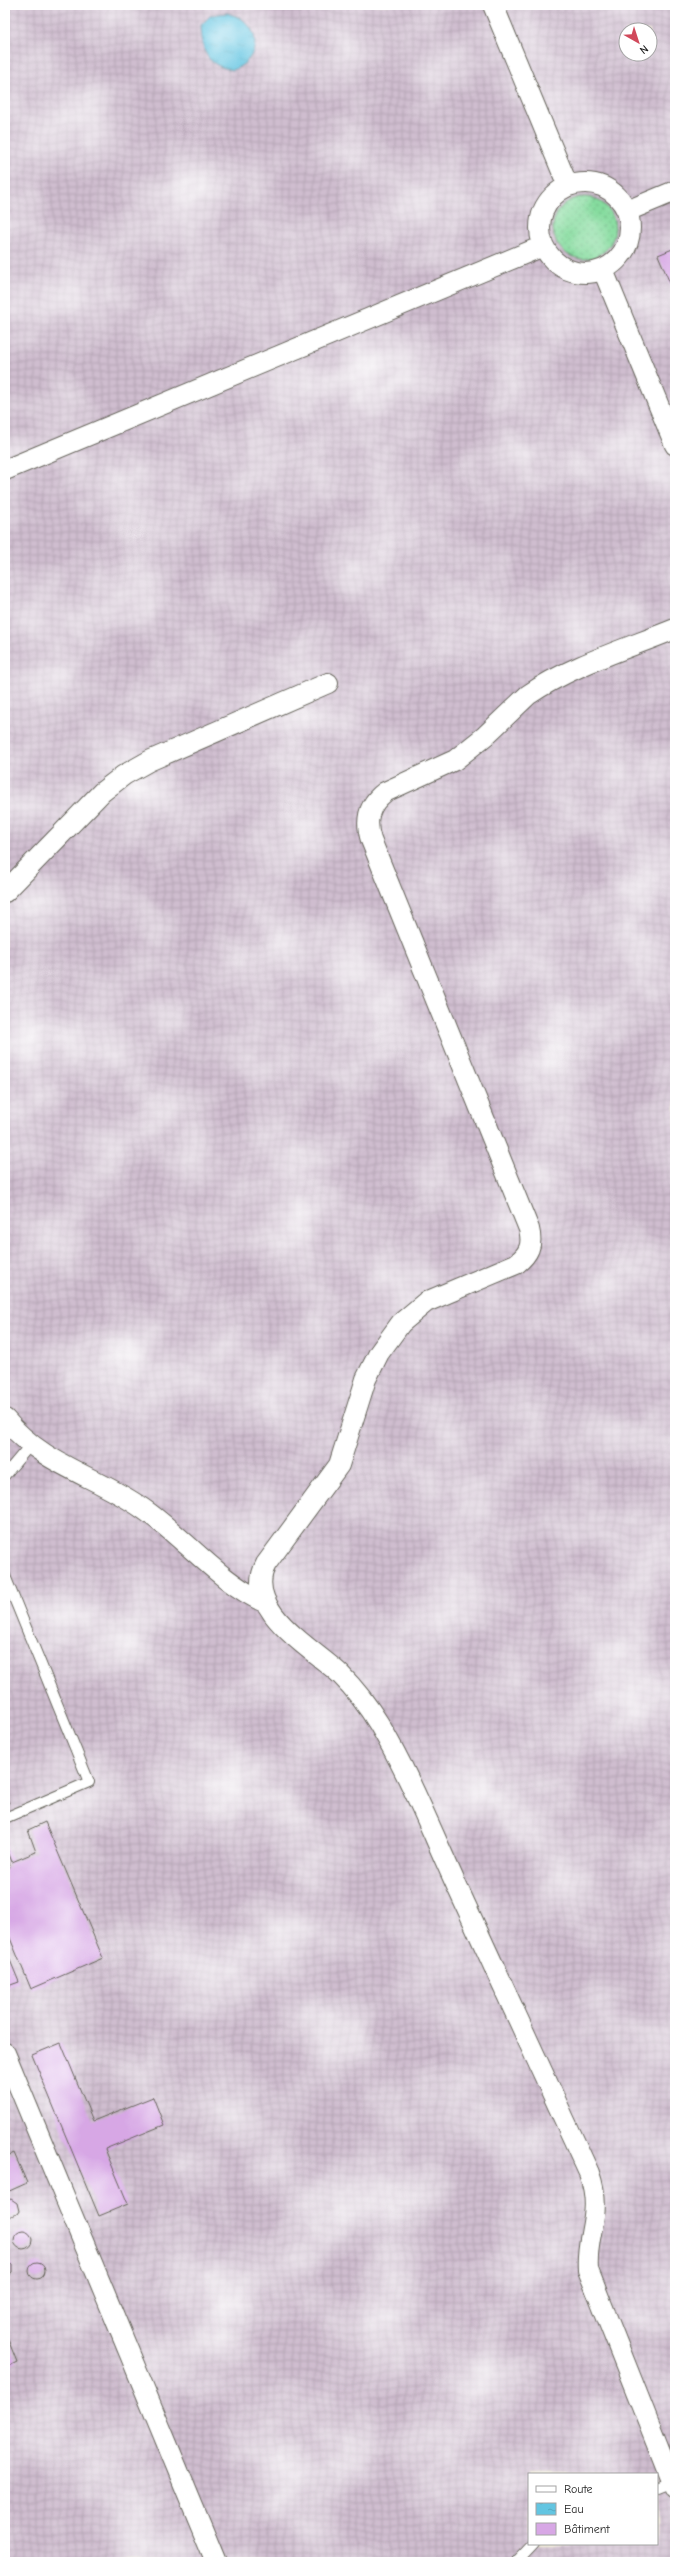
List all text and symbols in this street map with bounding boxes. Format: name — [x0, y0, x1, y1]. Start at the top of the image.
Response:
north arrow — [618, 22, 658, 62]
text: N — [637, 42, 651, 57]
legend — [528, 2473, 658, 2545]
text: Route — [564, 2482, 593, 2496]
text: Eau — [564, 2502, 584, 2516]
text: Bâtiment — [564, 2522, 610, 2536]

